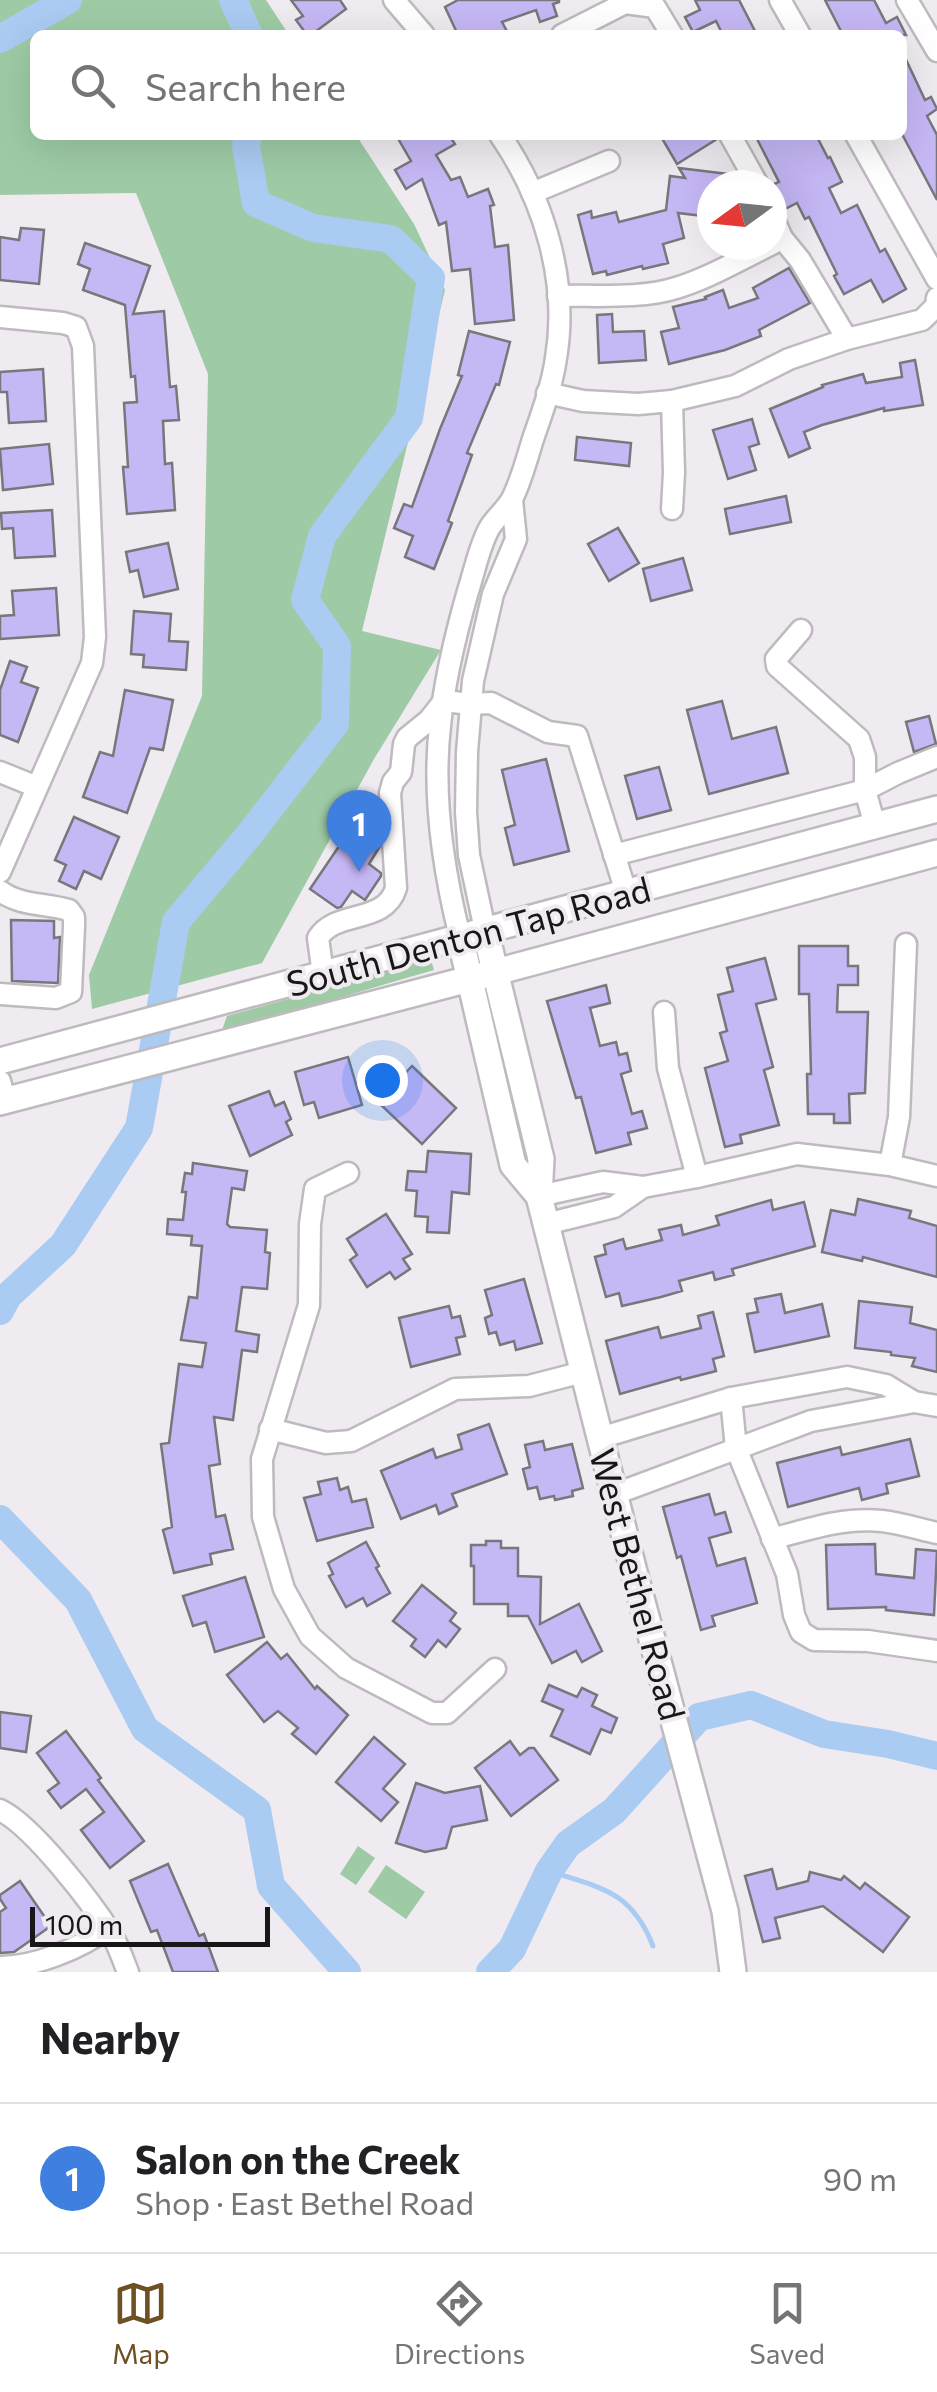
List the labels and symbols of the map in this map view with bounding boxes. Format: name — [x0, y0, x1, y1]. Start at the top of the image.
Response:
north arrow — [697, 170, 787, 260]
pin: 1 — [326, 790, 392, 872]
street label: South Denton Tap Road — [281, 866, 655, 1004]
your location — [357, 1055, 408, 1106]
street label: West Bethel Road — [582, 1443, 696, 1725]
scale bar — [30, 1902, 270, 1946]

